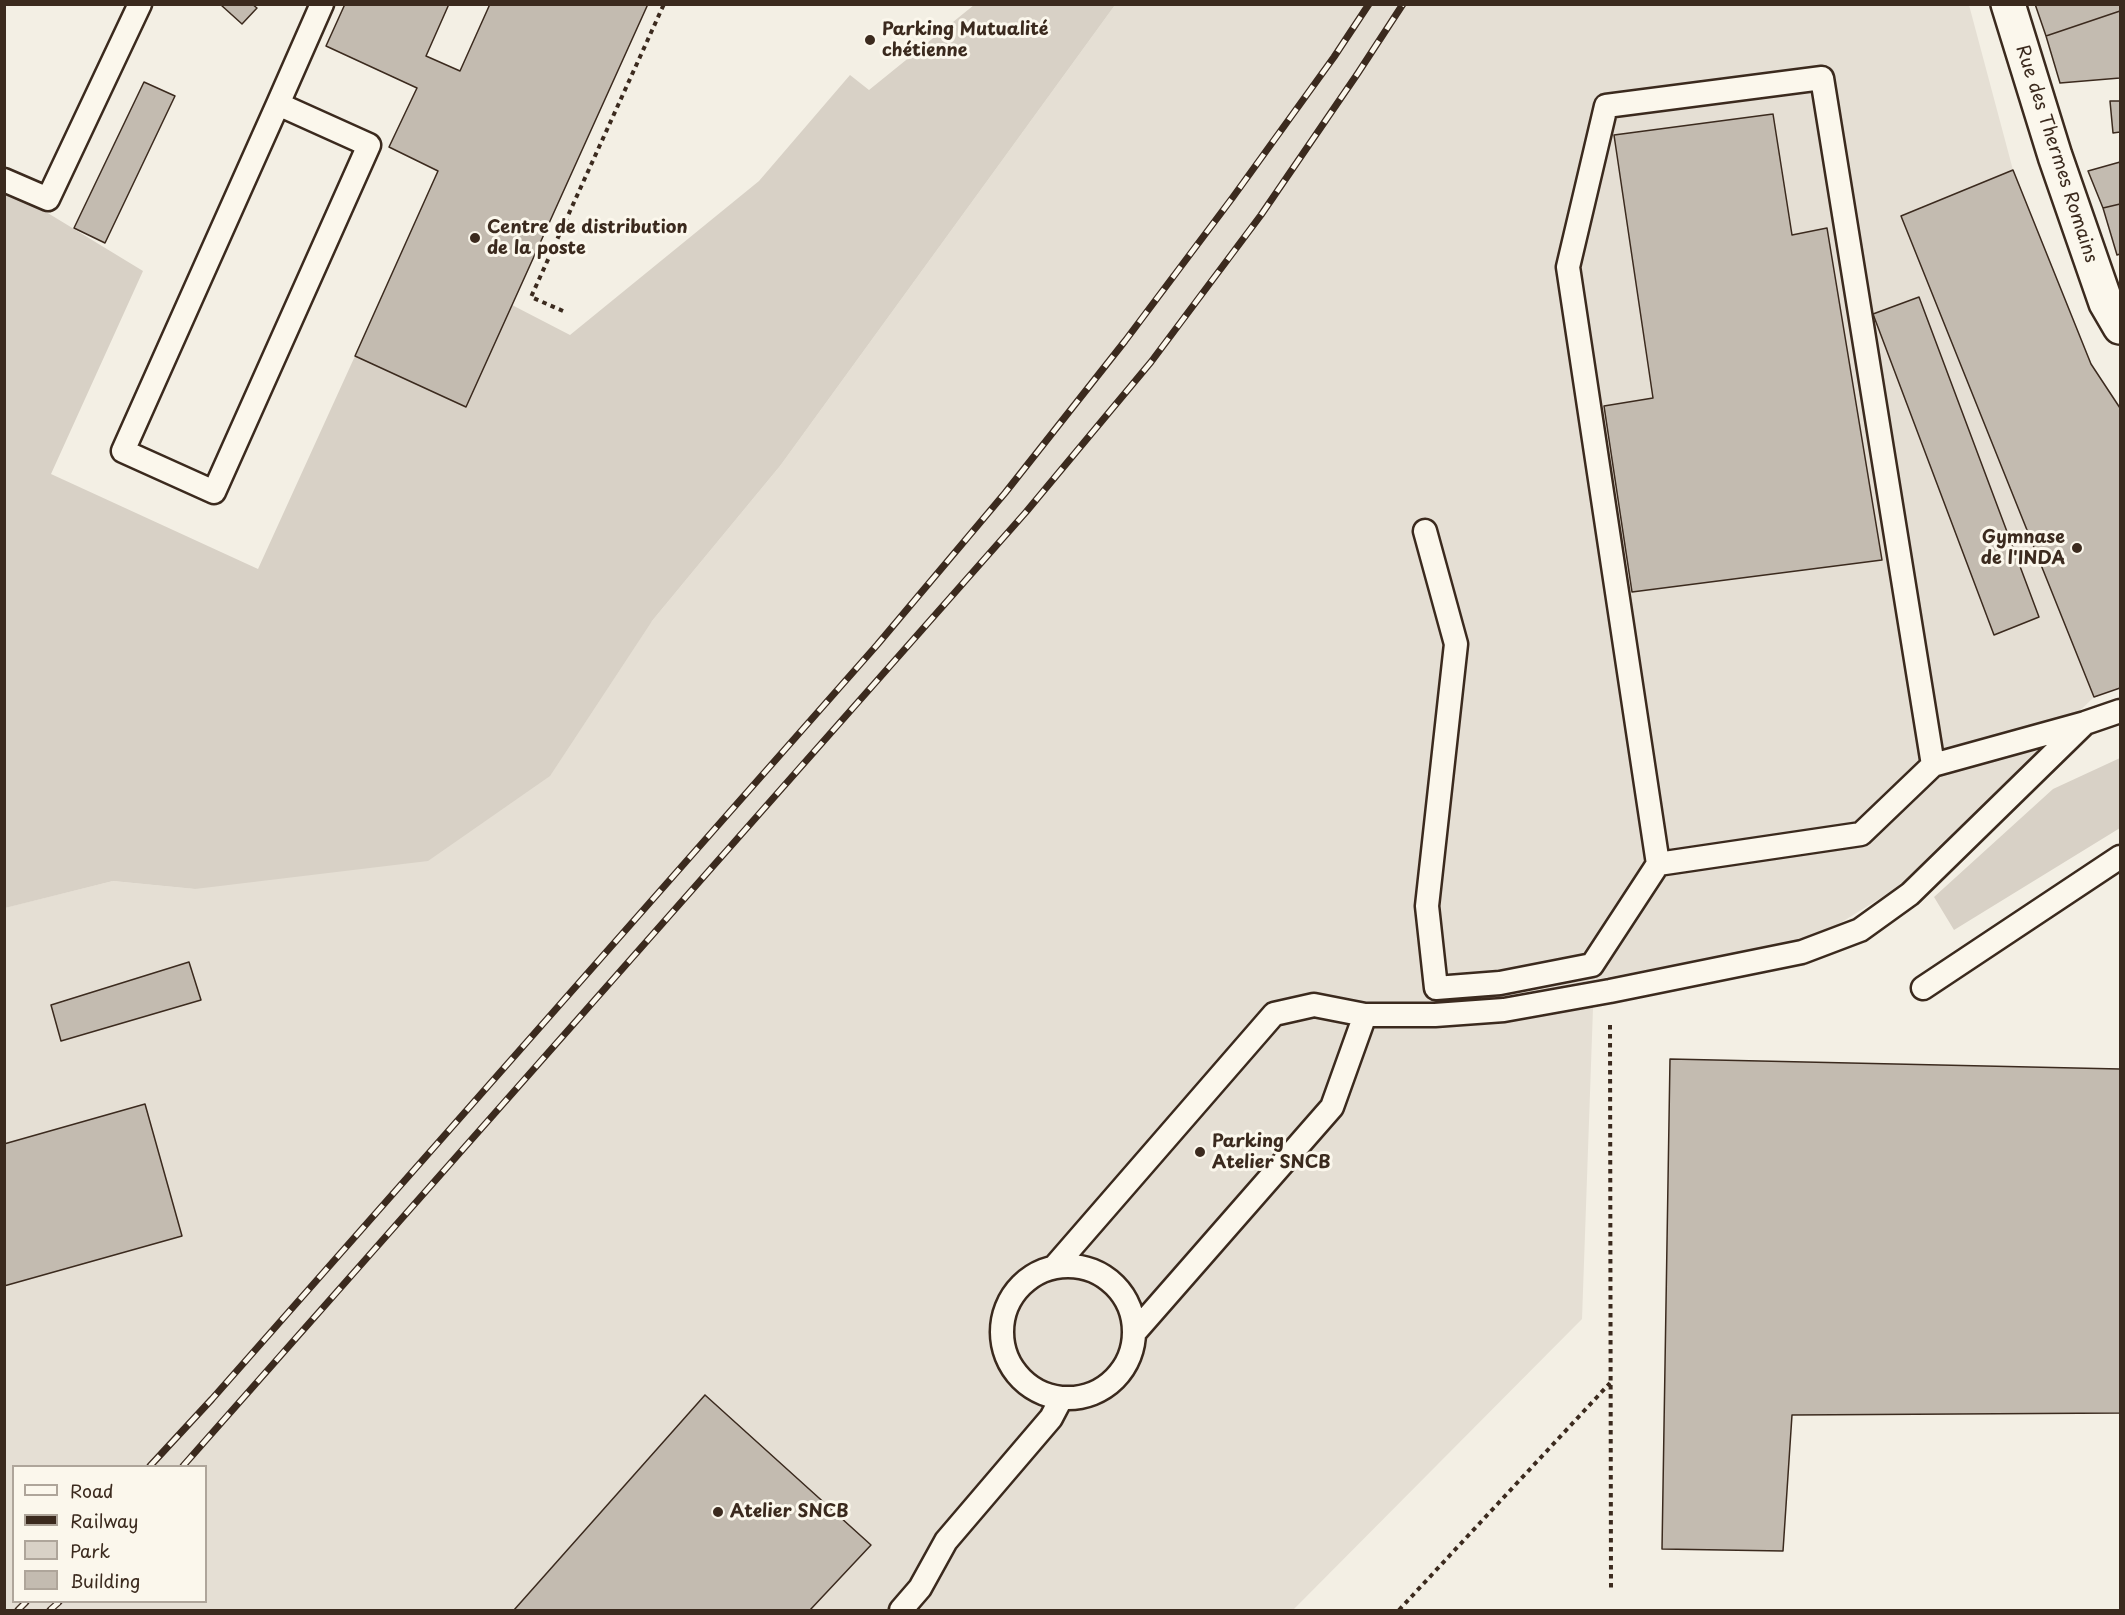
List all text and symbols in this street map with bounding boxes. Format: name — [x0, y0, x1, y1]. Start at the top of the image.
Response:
place label: Parking Mutualité chétienne — [882, 19, 1049, 62]
marker: Parking Mutualité chétienne — [863, 33, 877, 47]
street label: Rue des Thermes Romains — [2011, 42, 2101, 266]
place label: Centre de distribution de la poste — [487, 217, 688, 260]
marker: Centre de distribution de la poste — [468, 231, 482, 245]
place label: Gymnase de l'INDA — [1981, 527, 2065, 570]
marker: Gymnase de l'INDA — [2070, 541, 2084, 555]
place label: Parking Atelier SNCB — [1212, 1131, 1330, 1174]
marker: Parking Atelier SNCB — [1193, 1145, 1207, 1159]
legend — [12, 1465, 207, 1603]
text: Road — [70, 1477, 114, 1504]
place label: Atelier SNCB — [730, 1501, 848, 1523]
marker: Atelier SNCB — [711, 1505, 725, 1519]
text: Railway — [70, 1507, 138, 1534]
text: Park — [70, 1537, 110, 1564]
text: Building — [70, 1567, 140, 1594]

